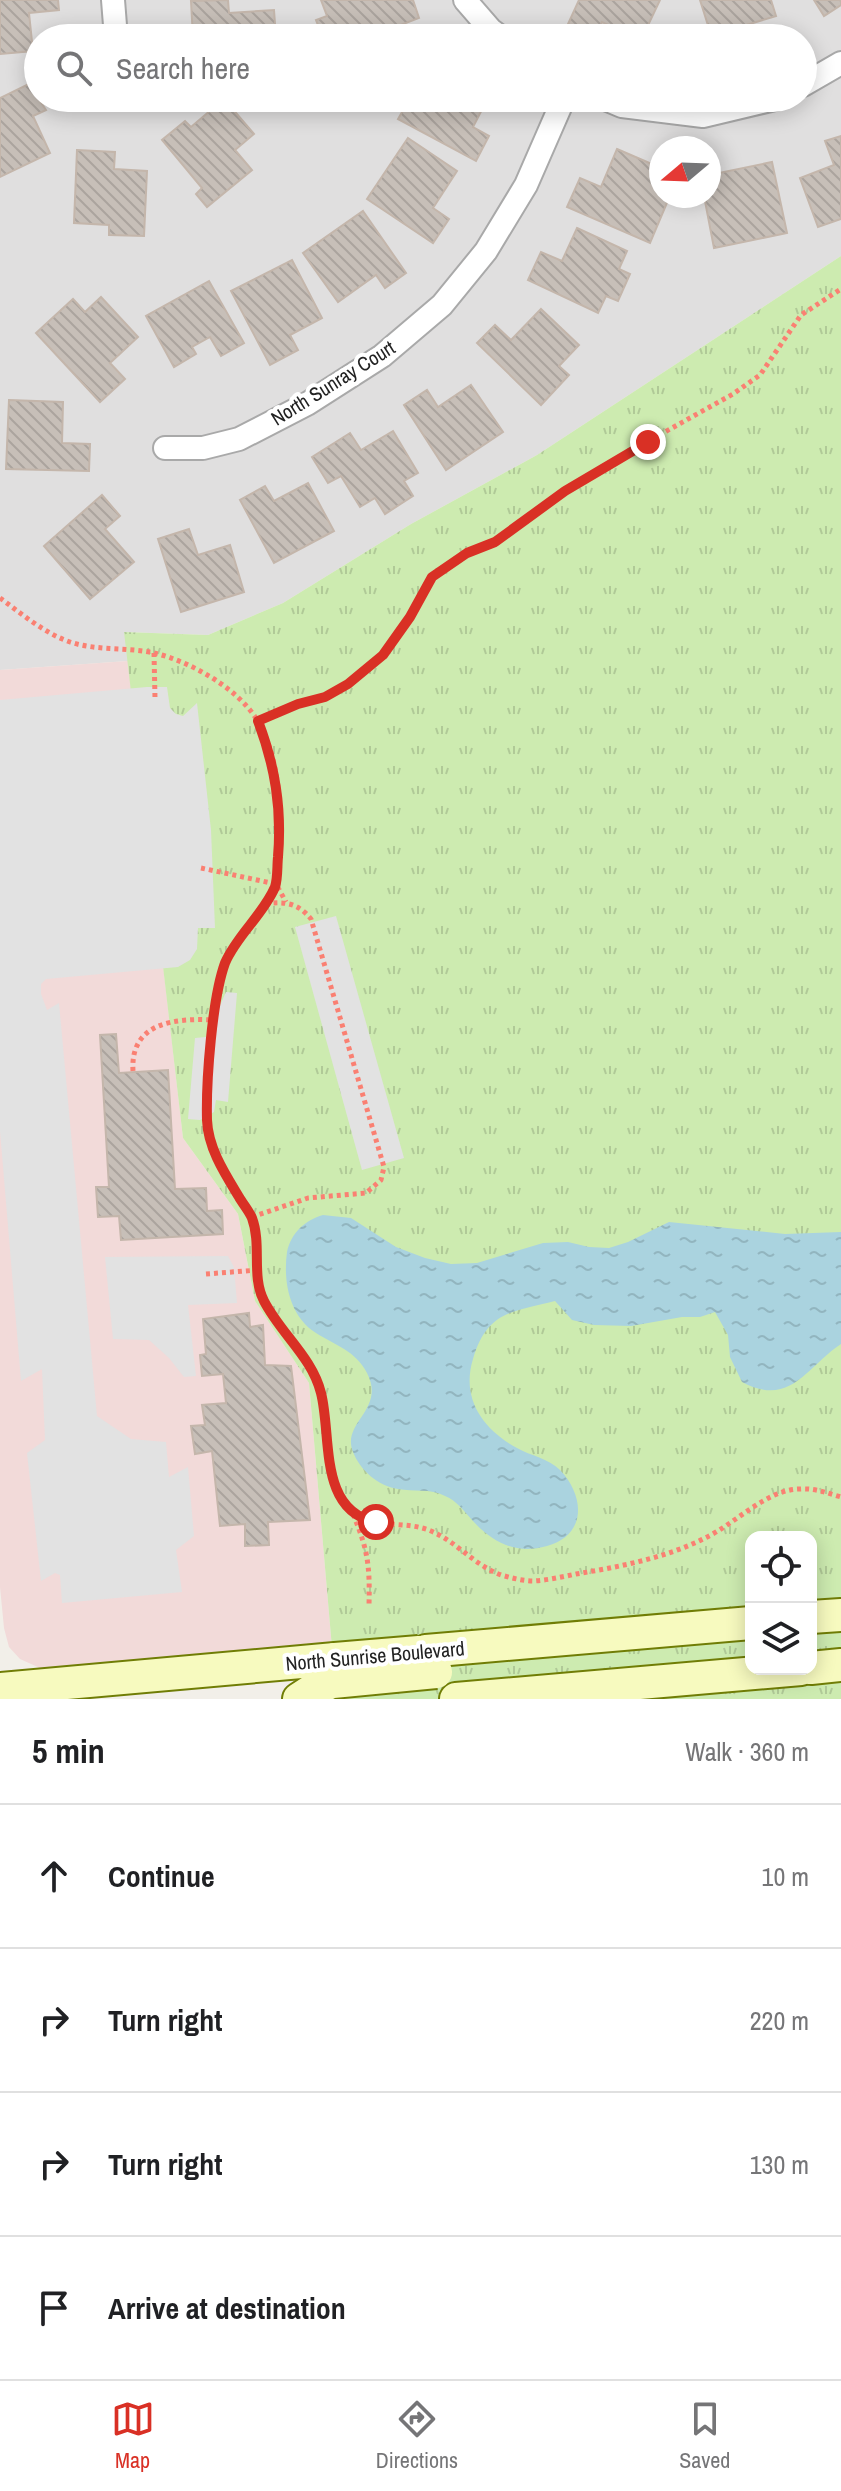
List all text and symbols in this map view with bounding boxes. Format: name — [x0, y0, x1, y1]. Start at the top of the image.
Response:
search box — [24, 24, 817, 112]
icon: search — [52, 46, 96, 90]
text: Search here — [116, 48, 250, 88]
north arrow — [649, 136, 721, 208]
street label: North Sunray Court — [266, 333, 400, 431]
route end — [630, 424, 666, 460]
route start — [358, 1504, 394, 1540]
map controls — [745, 1531, 817, 1675]
button: locate — [745, 1531, 817, 1603]
button: layers — [745, 1603, 817, 1675]
street label: North Sunrise Boulevard — [284, 1634, 466, 1677]
text: 5 min — [32, 1728, 105, 1774]
text: Walk · 360 m — [685, 1734, 809, 1769]
icon: ahead — [32, 1854, 76, 1898]
text: Continue — [108, 1856, 215, 1896]
text: 10 m — [762, 1859, 809, 1894]
icon: right — [32, 1998, 76, 2042]
text: Turn right — [108, 2000, 222, 2040]
text: 220 m — [750, 2003, 809, 2038]
icon: right — [32, 2142, 76, 2186]
text: Turn right — [108, 2144, 222, 2184]
text: 130 m — [750, 2147, 809, 2182]
icon: arrive — [32, 2286, 76, 2330]
text: Arrive at destination — [108, 2288, 346, 2328]
tab: Map — [111, 2397, 155, 2475]
tab: Directions — [376, 2397, 458, 2475]
tab: Saved — [679, 2397, 730, 2475]

